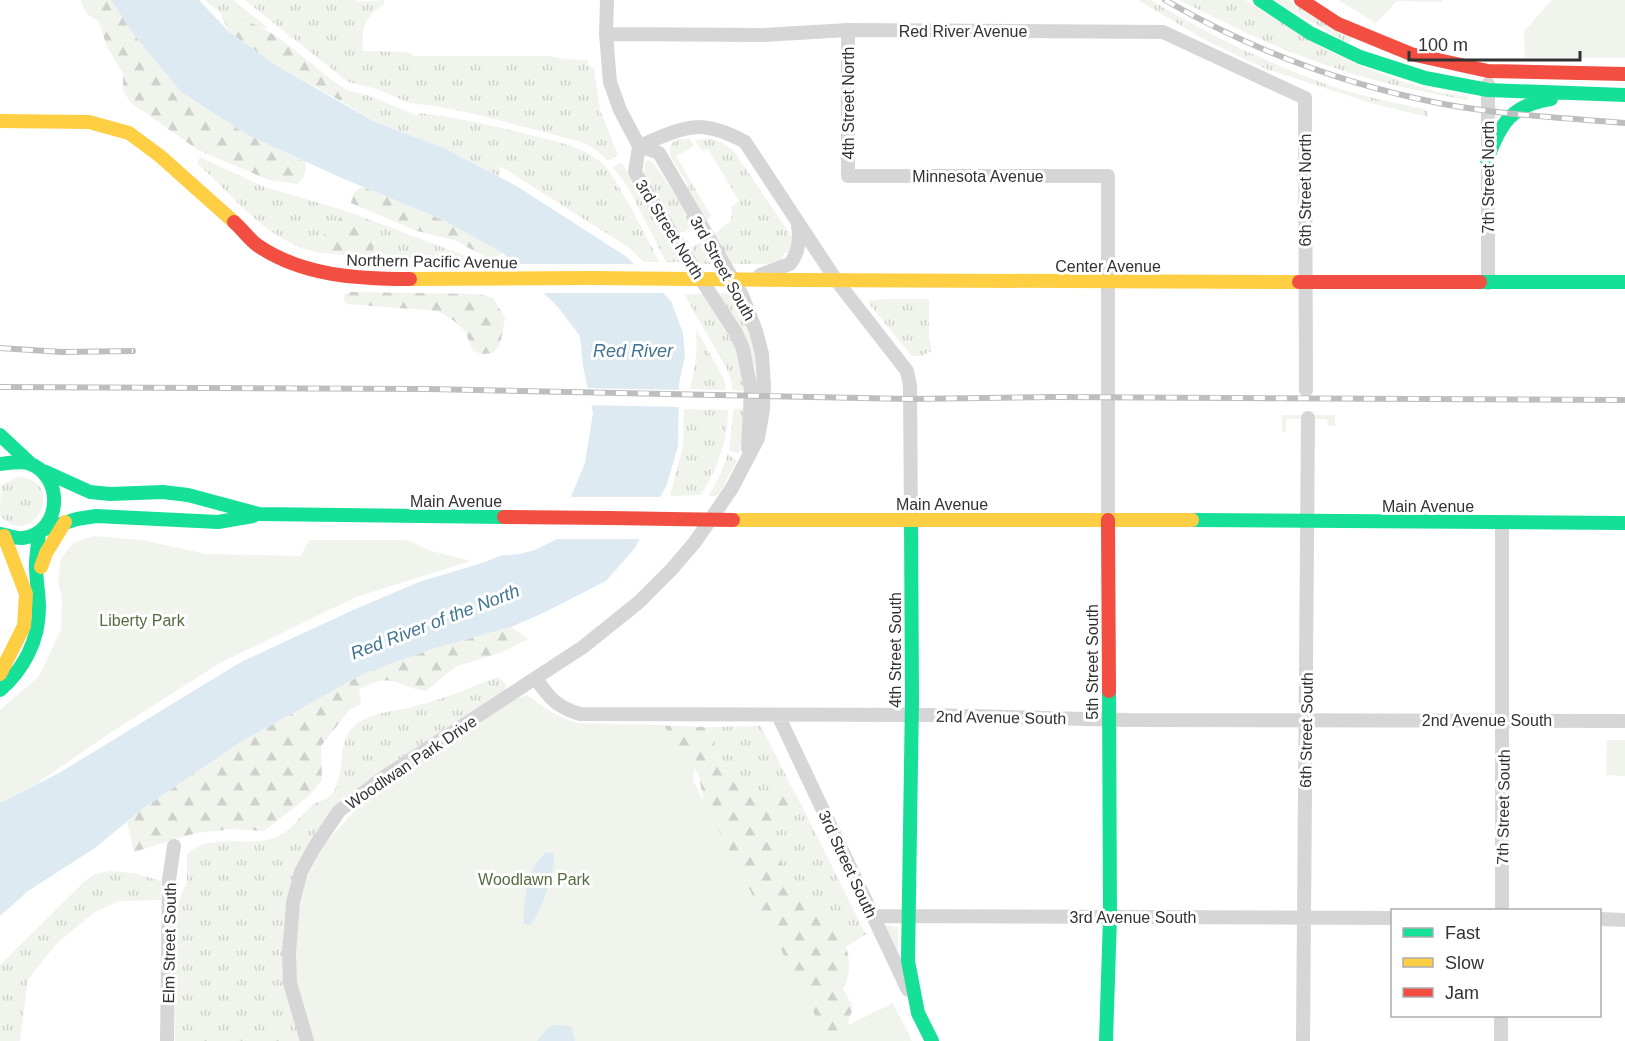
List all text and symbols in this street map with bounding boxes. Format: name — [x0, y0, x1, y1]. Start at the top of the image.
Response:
street label: Red River Avenue — [899, 23, 1027, 40]
scale bar — [1409, 24, 1580, 62]
text: 100 m — [1418, 35, 1468, 55]
street label: 4th Street North — [840, 47, 857, 159]
street label: 7th Street North — [1480, 121, 1497, 233]
street label: 6th Street North — [1297, 134, 1314, 246]
street label: Minnesota Avenue — [912, 168, 1044, 185]
street label: 3rd Street North — [632, 176, 707, 282]
street label: 3rd Street South — [687, 213, 758, 323]
street label: Northern Pacific Avenue — [346, 252, 518, 271]
street label: Center Avenue — [1055, 258, 1161, 275]
water label: Red River — [593, 341, 674, 361]
street label: Main Avenue — [410, 493, 502, 510]
street label: Main Avenue — [896, 496, 988, 513]
street label: Main Avenue — [1382, 498, 1474, 515]
water label: Red River of the North — [348, 581, 522, 663]
street label: 4th Street South — [887, 592, 904, 708]
street label: 5th Street South — [1084, 604, 1101, 720]
park label: Liberty Park — [99, 612, 186, 629]
street label: 6th Street South — [1297, 672, 1316, 788]
street label: 2nd Avenue South — [936, 708, 1066, 727]
street label: Woodlwan Park Drive — [343, 712, 480, 812]
street label: 2nd Avenue South — [1422, 712, 1552, 729]
street label: 7th Street South — [1494, 749, 1513, 865]
street label: 3rd Street South — [815, 808, 880, 921]
park label: Woodlawn Park — [478, 871, 591, 888]
street label: Elm Street South — [160, 882, 179, 1004]
street label: 3rd Avenue South — [1070, 909, 1196, 926]
legend — [1391, 909, 1601, 1017]
text: Fast — [1445, 923, 1480, 943]
text: Slow — [1445, 953, 1485, 973]
text: Jam — [1445, 983, 1479, 1003]

